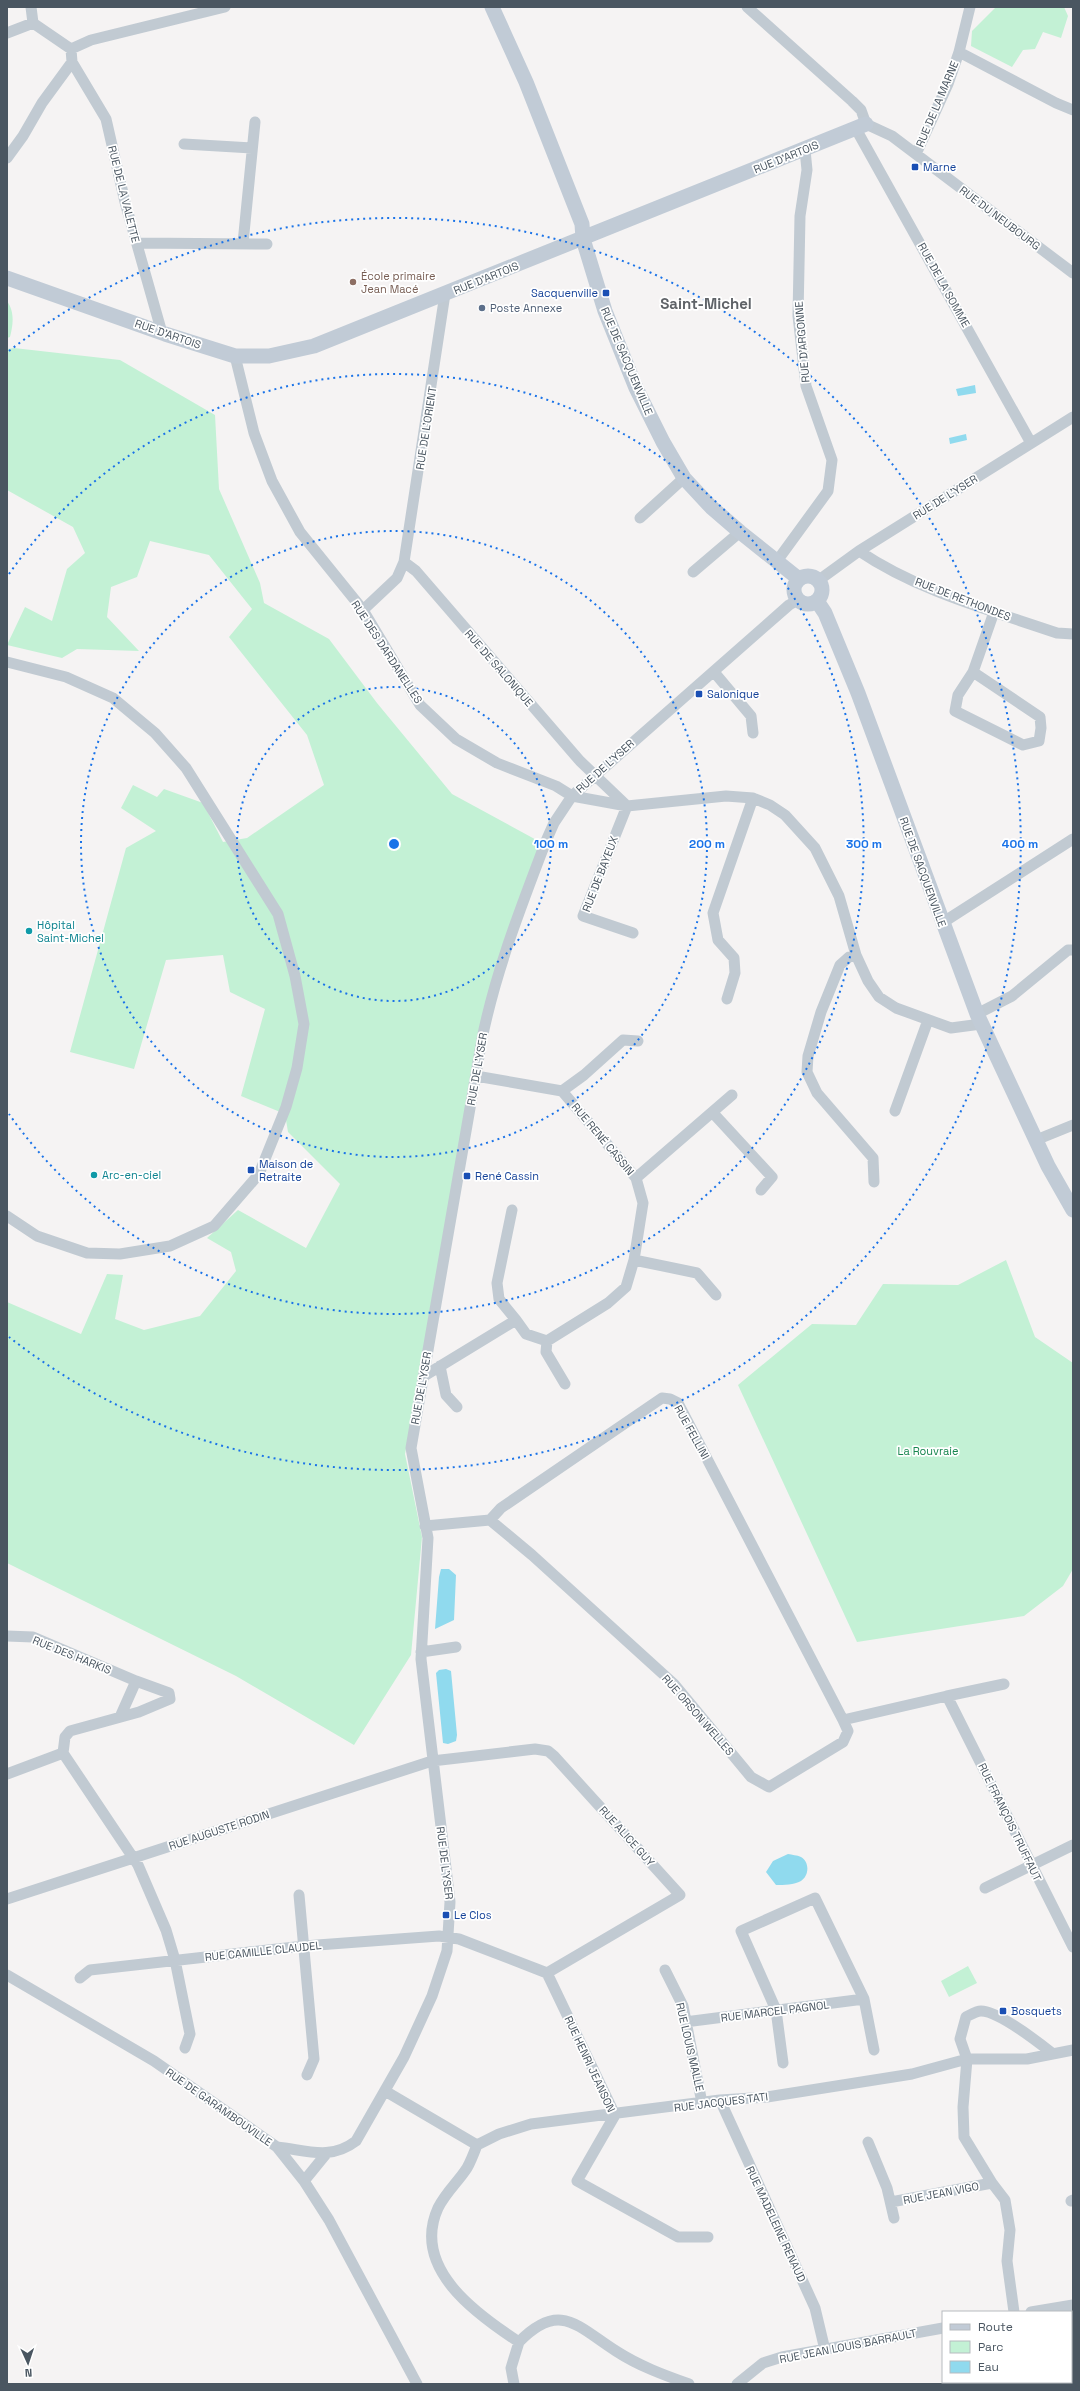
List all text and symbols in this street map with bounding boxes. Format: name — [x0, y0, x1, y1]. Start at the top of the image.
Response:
street label: RUE DE LA MARNE — [913, 59, 961, 149]
street label: RUE D'ARTOIS — [751, 138, 821, 176]
street label: RUE DE LA VALETTE — [105, 144, 143, 244]
place label: Marne — [923, 160, 956, 174]
marker: Marne — [910, 162, 920, 172]
street label: RUE DU NEUBOURG — [957, 183, 1043, 253]
street label: RUE DE LA SOMME — [915, 240, 973, 330]
street label: RUE D'ARTOIS — [451, 259, 521, 297]
place label: École primaire Jean Macé — [361, 269, 435, 296]
marker: École primaire Jean Macé — [348, 277, 358, 287]
place label: Sacquenville — [531, 286, 598, 300]
marker: Sacquenville — [601, 288, 611, 298]
district label: Saint-Michel — [660, 294, 752, 313]
place label: Poste Annexe — [490, 301, 562, 315]
street label: RUE D'ARGONNE — [791, 301, 813, 383]
marker: Poste Annexe — [477, 303, 487, 313]
street label: RUE DE SACQUENVILLE — [598, 305, 656, 417]
street label: RUE D'ARTOIS — [133, 316, 203, 352]
street label: RUE DE L'ORIENT — [413, 385, 440, 471]
street label: RUE DE L'YSER — [910, 472, 980, 522]
street label: RUE DE RETHONDES — [913, 574, 1013, 624]
street label: RUE DES DARDANELLES — [348, 598, 426, 706]
street label: RUE DE SALONIQUE — [462, 627, 536, 709]
place label: Salonique — [707, 687, 759, 701]
marker: Salonique — [694, 689, 704, 699]
street label: RUE DE L'YSER — [573, 736, 637, 796]
street label: RUE DE SACQUENVILLE — [897, 815, 949, 929]
street label: RUE DE BAYEUX — [579, 834, 621, 914]
text: 100 m — [534, 836, 568, 852]
text: 200 m — [689, 836, 725, 852]
text: 300 m — [846, 836, 882, 852]
text: 400 m — [1002, 836, 1038, 852]
centre of rings — [387, 837, 401, 851]
place label: Hôpital Saint-Michel — [37, 918, 104, 945]
marker: Hôpital Saint-Michel — [24, 926, 34, 936]
street label: RUE DE L'YSER — [464, 1031, 490, 1106]
street label: RUE RENÉ CASSIN — [569, 1100, 637, 1178]
place label: Maison de Retraite — [259, 1157, 313, 1184]
marker: Maison de Retraite — [246, 1165, 256, 1175]
place label: Arc-en-ciel — [102, 1168, 161, 1182]
place label: René Cassin — [475, 1169, 539, 1183]
marker: Arc-en-ciel — [89, 1170, 99, 1180]
marker: René Cassin — [462, 1171, 472, 1181]
street label: RUE DE L'YSER — [408, 1350, 434, 1425]
street label: RUE FELLINI — [671, 1402, 713, 1462]
park label: La Rouvraie — [897, 1444, 959, 1458]
street label: RUE DES HARKIS — [31, 1633, 114, 1677]
street label: RUE ORSON WELLES — [659, 1672, 737, 1758]
street label: RUE FRANÇOIS TRUFFAUT — [975, 1761, 1045, 1884]
street label: RUE ALICE GUY — [596, 1803, 658, 1869]
street label: RUE AUGUSTE RODIN — [167, 1807, 271, 1853]
street label: RUE DE L'YSER — [434, 1826, 456, 1900]
place label: Le Clos — [454, 1908, 492, 1922]
marker: Le Clos — [441, 1910, 451, 1920]
street label: RUE CAMILLE CLAUDEL — [204, 1938, 322, 1964]
street label: RUE MARCEL PAGNOL — [720, 1997, 830, 2025]
street label: RUE LOUIS MALLE — [673, 2001, 707, 2093]
place label: Bosquets — [1011, 2004, 1062, 2018]
marker: Bosquets — [998, 2006, 1008, 2016]
street label: RUE HENRI JEANSON — [562, 2014, 618, 2114]
street label: RUE DE GARAMBOUVILLE — [163, 2065, 275, 2149]
street label: RUE JACQUES TATI — [673, 2089, 769, 2115]
street label: RUE MADELEINE RENAUD — [743, 2164, 809, 2284]
street label: RUE JEAN VIGO — [902, 2179, 980, 2207]
legend — [942, 2311, 1072, 2383]
text: Route — [978, 2319, 1013, 2335]
street label: RUE JEAN LOUIS BARRAULT — [778, 2326, 918, 2366]
text: Parc — [978, 2339, 1003, 2355]
north arrow — [8, 2343, 48, 2383]
text: Eau — [978, 2359, 999, 2375]
text: N — [24, 2366, 33, 2380]

